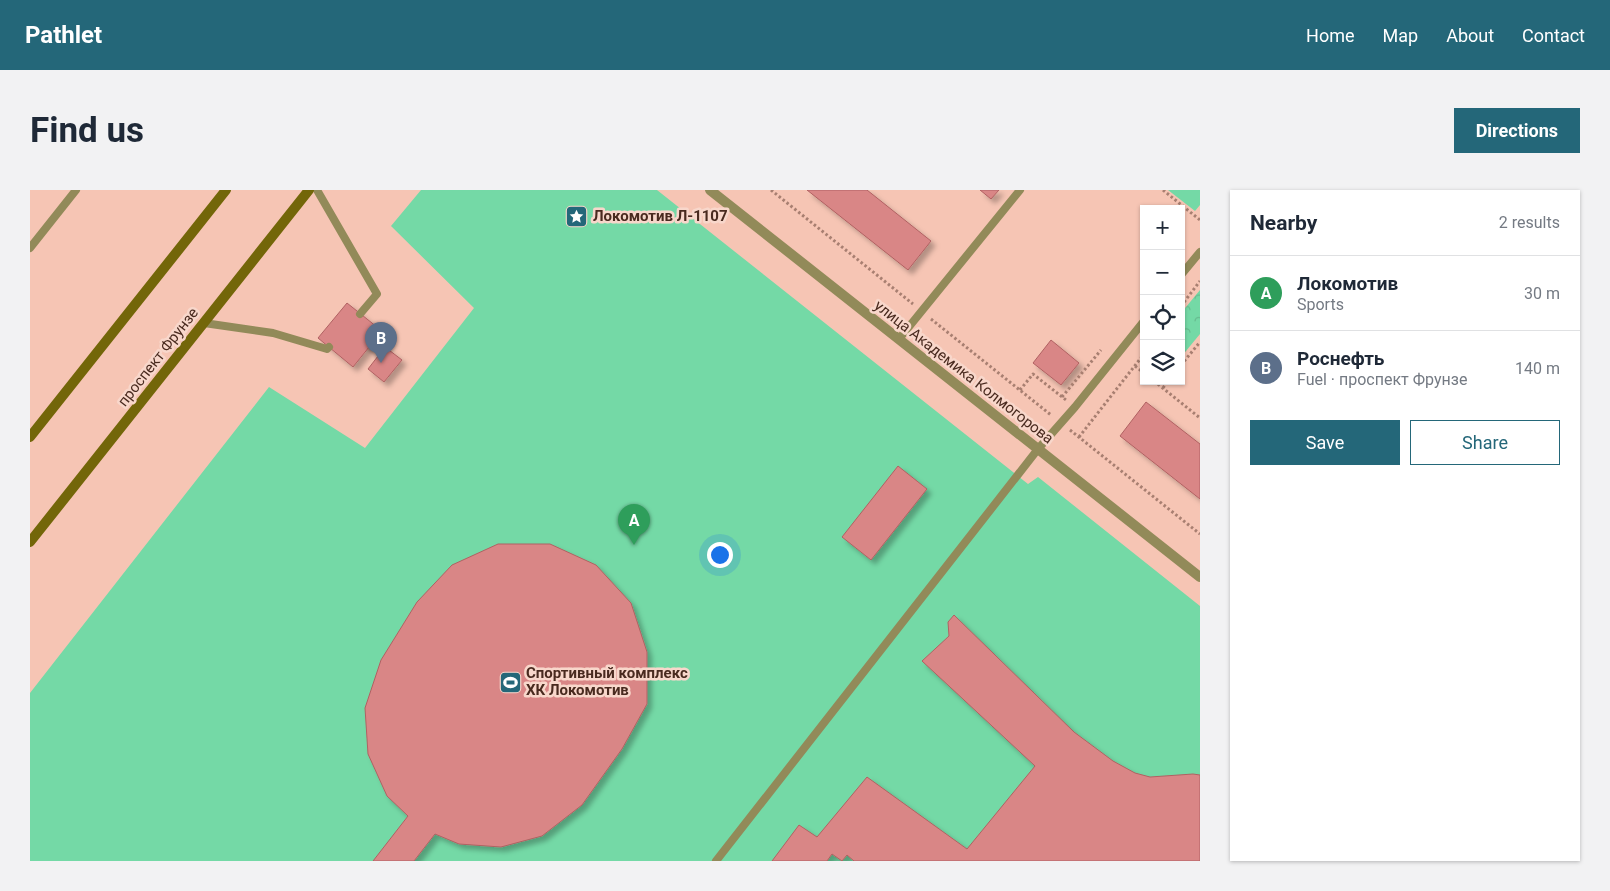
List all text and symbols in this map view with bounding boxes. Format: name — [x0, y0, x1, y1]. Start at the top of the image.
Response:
text: Pathlet — [25, 21, 102, 49]
text: Home — [1306, 25, 1355, 46]
text: Map — [1383, 25, 1418, 46]
text: About — [1446, 25, 1494, 46]
text: Contact — [1522, 25, 1585, 46]
button: Directions — [1454, 108, 1580, 153]
text: Find us — [30, 110, 144, 151]
place icon: Локомотив Л-1107 — [565, 204, 589, 228]
map controls — [1140, 205, 1185, 385]
button: + — [1140, 205, 1185, 250]
place label: Локомотив Л-1107 — [593, 207, 728, 225]
text: Nearby — [1250, 211, 1317, 235]
text: 2 results — [1499, 213, 1560, 232]
button: − — [1140, 250, 1185, 295]
text: Локомотив — [1297, 272, 1398, 295]
text: A — [1261, 284, 1271, 303]
text: 30 m — [1524, 284, 1560, 303]
button: locate — [1140, 295, 1185, 340]
text: Sports — [1297, 295, 1344, 314]
street label: улица Академика Колмогорова — [871, 296, 1057, 448]
street label: проспект Фрунзе — [114, 304, 202, 410]
pin: B — [365, 322, 397, 363]
button: layers — [1140, 340, 1185, 385]
text: Роснефть — [1297, 347, 1384, 370]
text: B — [1261, 359, 1271, 378]
text: 140 m — [1515, 359, 1560, 378]
text: Fuel · проспект Фрунзе — [1297, 370, 1467, 389]
button: Save — [1250, 420, 1400, 465]
button: Share — [1410, 420, 1560, 465]
pin: A — [618, 504, 650, 545]
your location — [707, 542, 733, 568]
place label: Спортивный комплекс ХК Локомотив — [526, 664, 688, 699]
sports icon: Спортивный комплекс ХК Локомотив — [498, 670, 522, 694]

